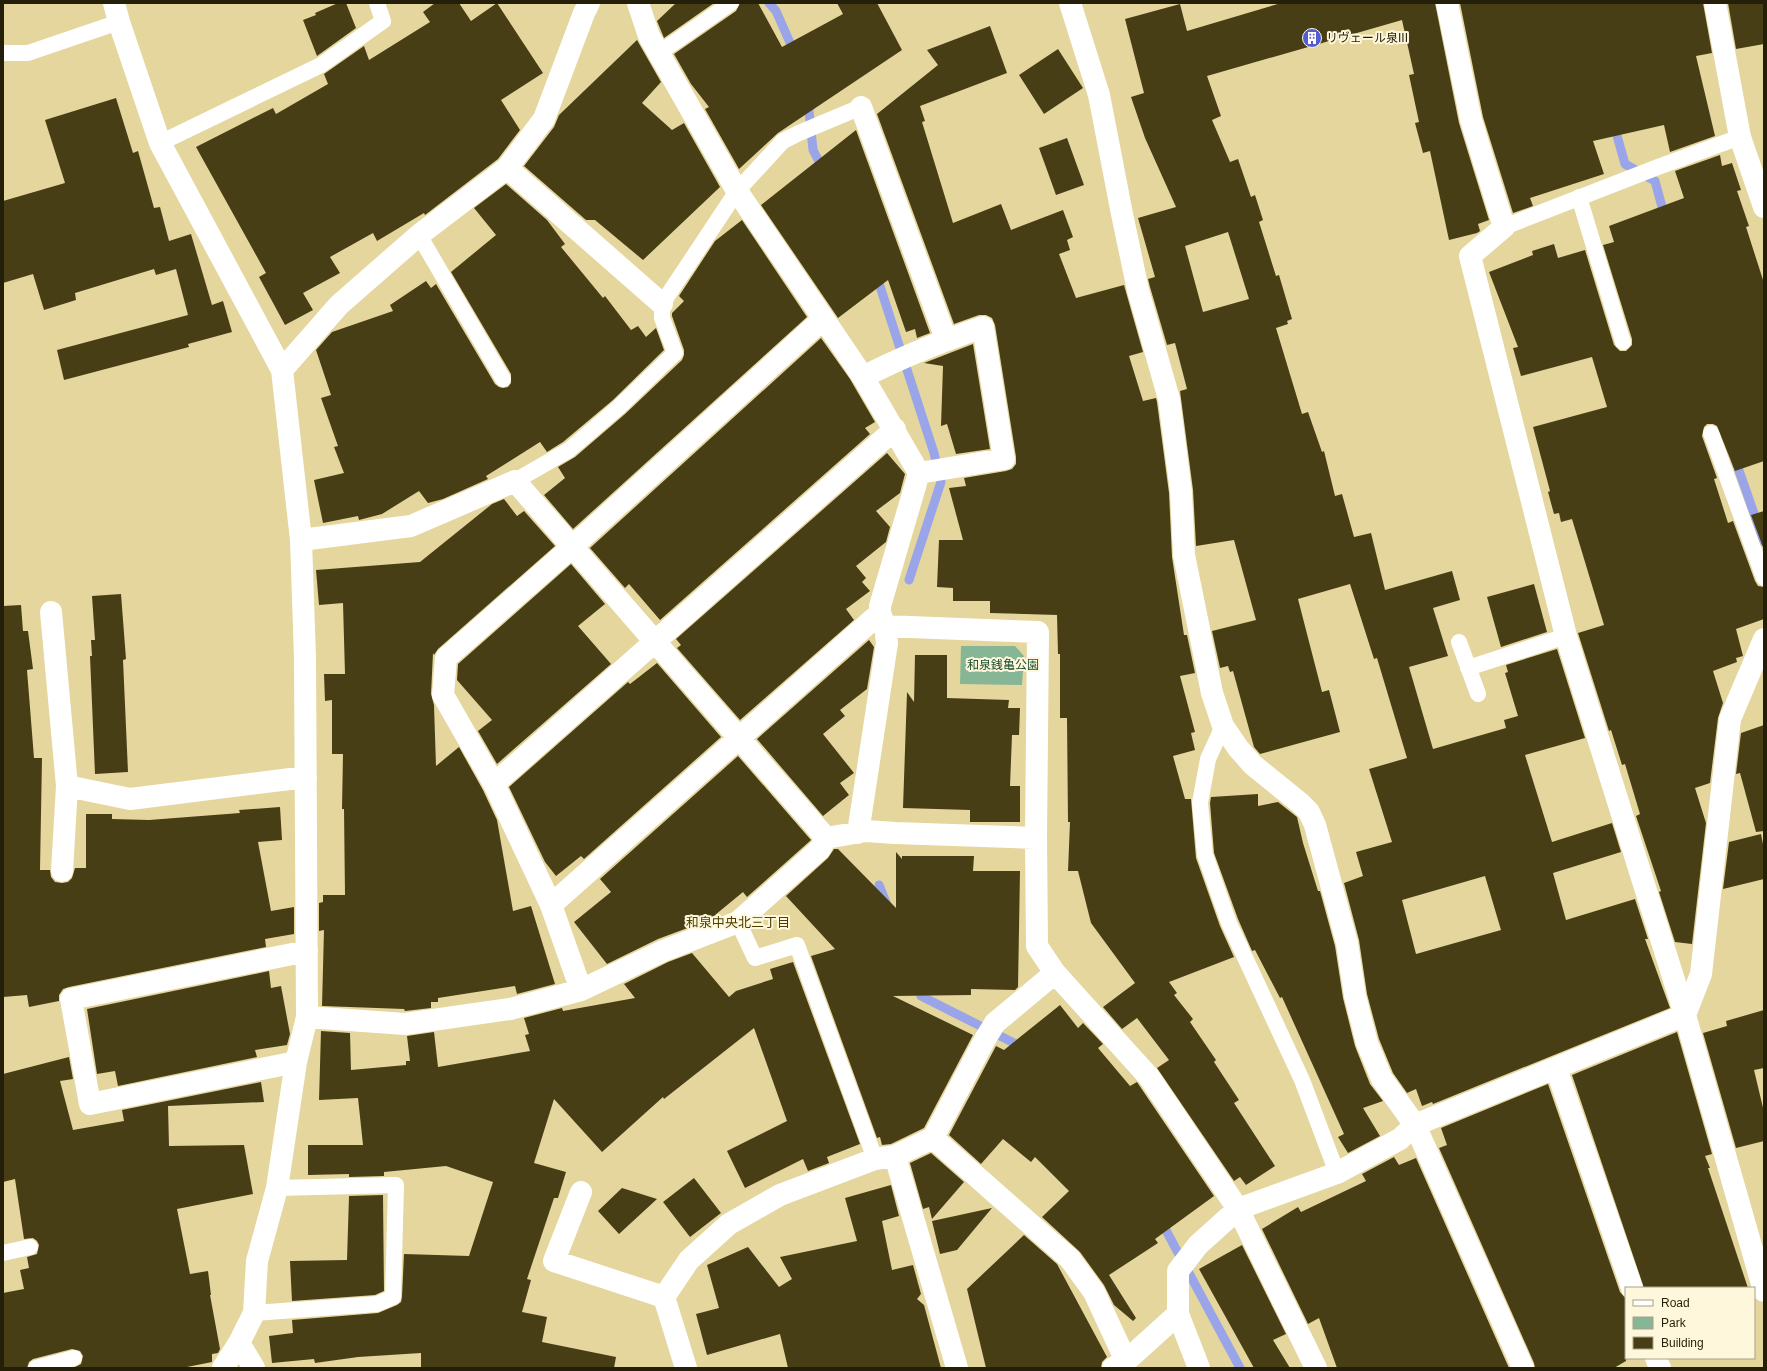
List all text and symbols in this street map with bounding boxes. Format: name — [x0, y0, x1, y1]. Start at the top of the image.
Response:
building icon: リヴェール泉III — [1301, 27, 1323, 49]
place label: リヴェール泉III — [1326, 31, 1408, 45]
park label: 和泉銭亀公園 — [967, 658, 1039, 672]
district label: 和泉中央北三丁目 — [686, 915, 790, 930]
legend — [1625, 1287, 1755, 1359]
text: Road — [1661, 1296, 1690, 1310]
text: Park — [1661, 1316, 1687, 1330]
text: Building — [1661, 1336, 1704, 1350]

